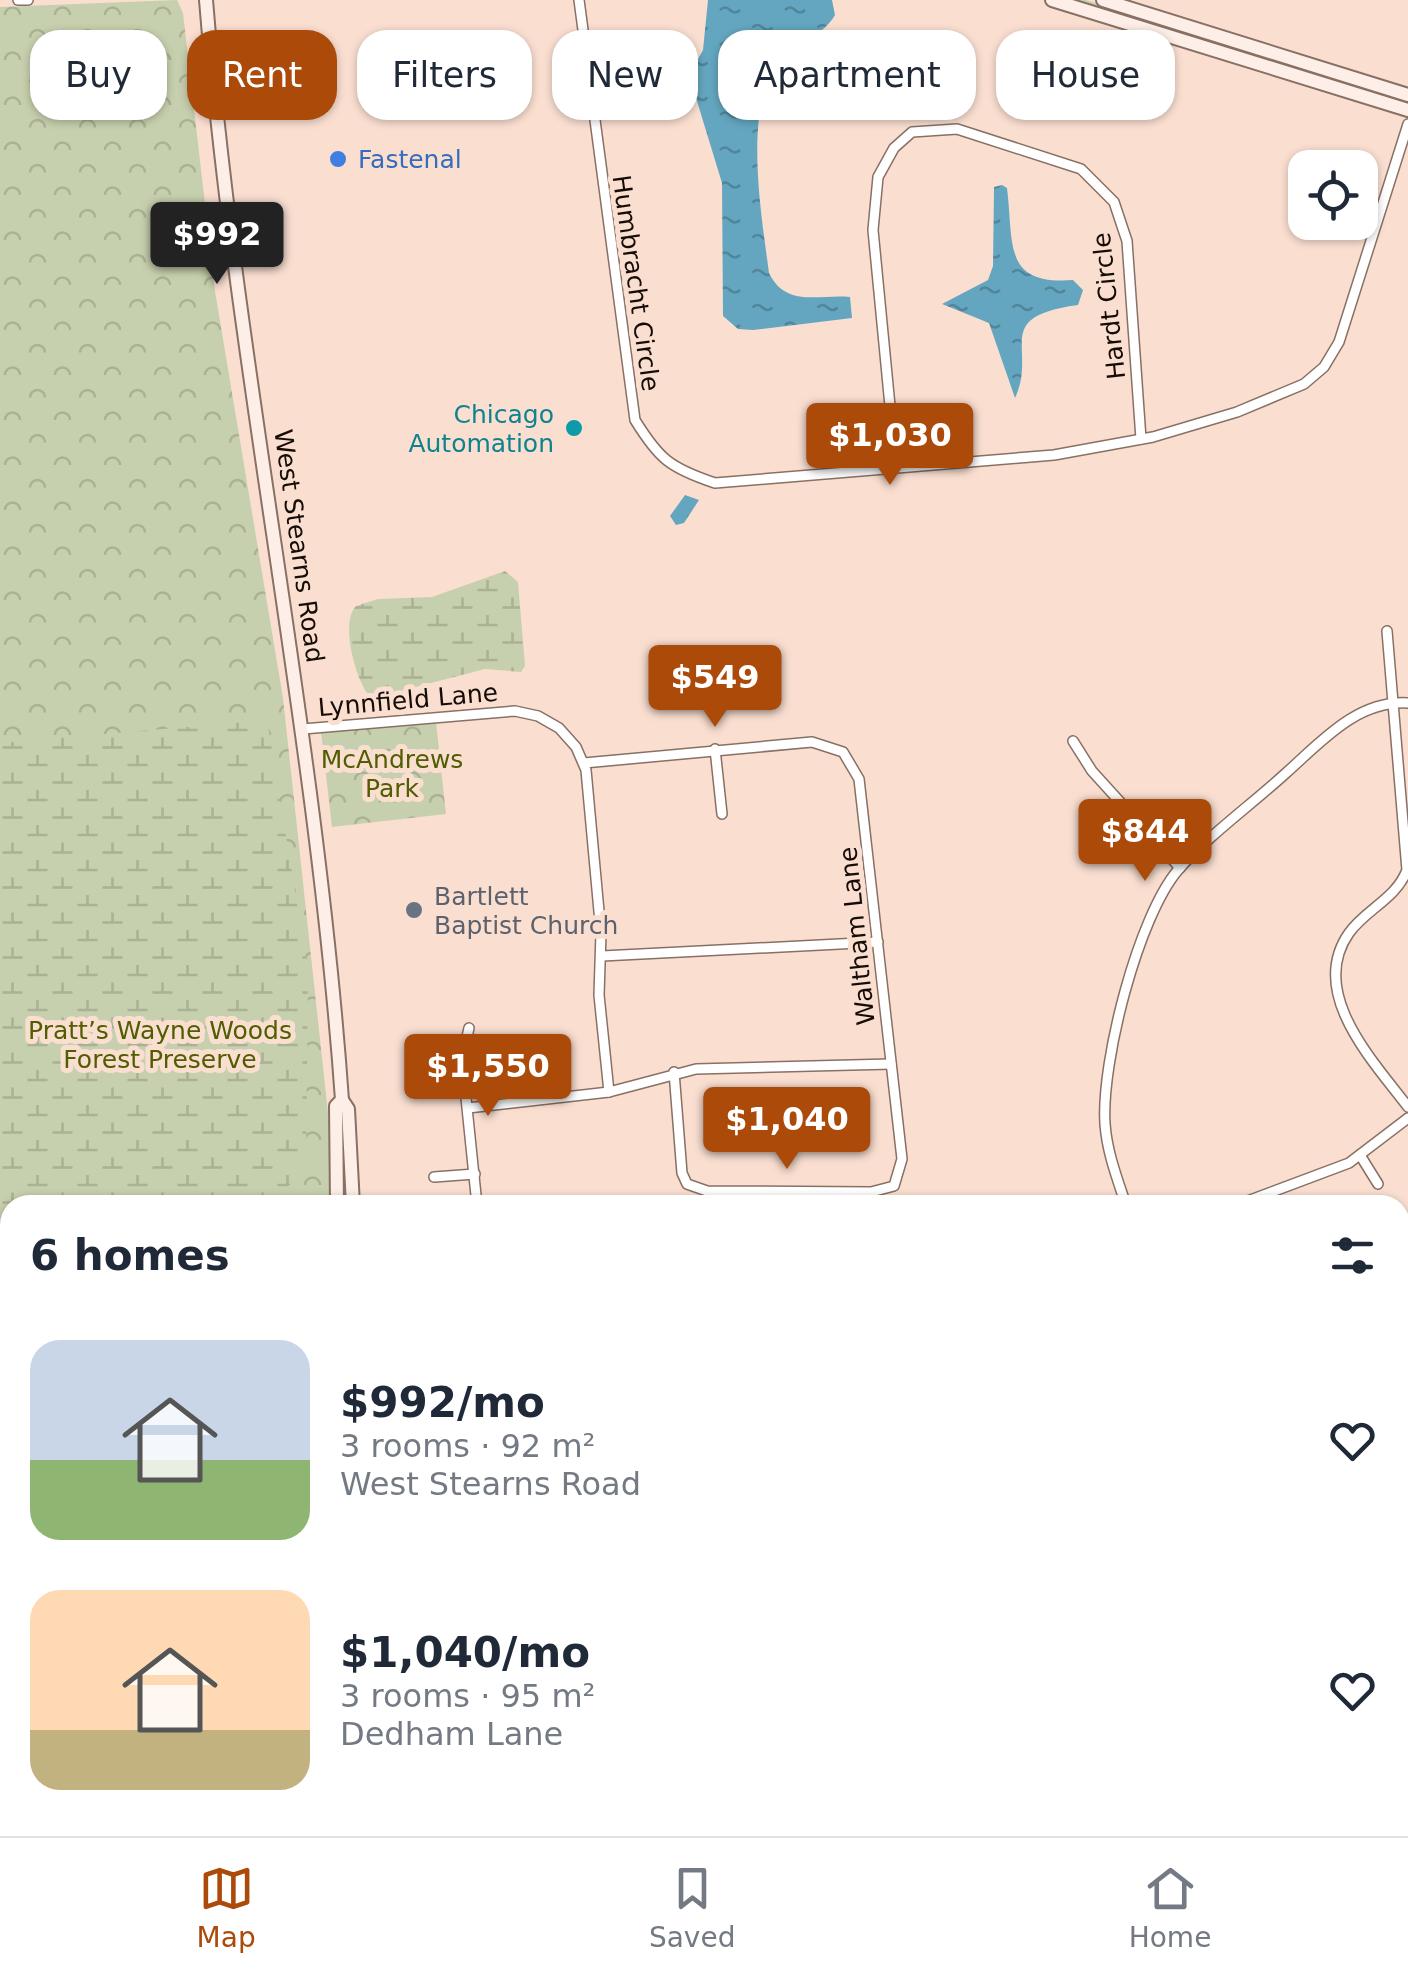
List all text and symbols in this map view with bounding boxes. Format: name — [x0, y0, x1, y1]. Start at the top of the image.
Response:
chip: Buy — [30, 30, 167, 120]
chip: Rent — [187, 30, 337, 120]
chip: Filters — [357, 30, 532, 120]
chip: New — [552, 30, 698, 120]
chip: Apartment — [718, 30, 976, 120]
chip: House — [996, 30, 1175, 120]
place label: Fastenal — [358, 145, 462, 174]
marker: Fastenal — [327, 148, 349, 170]
map controls — [1288, 150, 1378, 240]
button: locate — [1288, 150, 1378, 240]
street label: Humbracht Circle — [606, 173, 666, 393]
pin: $992 — [158, 202, 276, 287]
text: $992 — [172, 215, 262, 253]
street label: Hardt Circle — [1087, 231, 1131, 381]
place label: Chicago Automation — [408, 400, 554, 458]
pin: $1,030 — [809, 403, 971, 488]
text: $1,030 — [828, 416, 952, 454]
marker: Chicago Automation — [563, 417, 585, 439]
street label: West Stearns Road — [268, 428, 330, 664]
pin: $549 — [656, 645, 774, 730]
text: $549 — [670, 658, 760, 696]
street label: Lynnfield Lane — [317, 678, 499, 722]
park label: McAndrews Park — [321, 745, 463, 803]
pin: $844 — [1086, 799, 1204, 884]
text: $844 — [1100, 812, 1190, 850]
street label: Waltham Lane — [833, 845, 881, 1027]
place label: Bartlett Baptist Church — [434, 882, 618, 940]
marker: Bartlett Baptist Church — [403, 899, 425, 921]
park label: Pratt’s Wayne Woods Forest Preserve — [28, 1016, 292, 1074]
pin: $1,550 — [407, 1034, 569, 1119]
text: $1,550 — [426, 1047, 550, 1085]
pin: $1,040 — [706, 1087, 868, 1172]
text: $1,040 — [725, 1100, 849, 1138]
icon: filters — [1325, 1228, 1380, 1283]
text: 6 homes — [30, 1231, 230, 1280]
text: $992/mo — [340, 1378, 545, 1427]
icon: home — [110, 1380, 230, 1500]
icon: heart — [1325, 1413, 1380, 1468]
text: 3 rooms · 92 m² — [340, 1427, 595, 1465]
text: West Stearns Road — [340, 1465, 641, 1503]
text: $1,040/mo — [340, 1628, 590, 1677]
icon: home — [110, 1630, 230, 1750]
icon: heart — [1325, 1663, 1380, 1718]
text: 3 rooms · 95 m² — [340, 1677, 595, 1715]
text: Dedham Lane — [340, 1715, 563, 1753]
tab: Map — [197, 1861, 256, 1954]
tab: Saved — [649, 1861, 735, 1954]
tab: Home — [1129, 1861, 1211, 1954]

